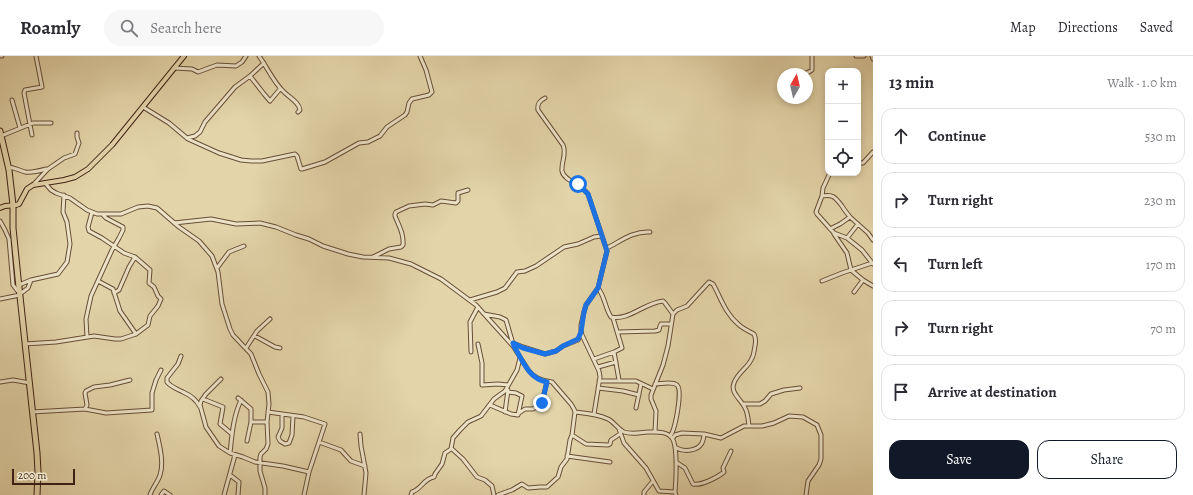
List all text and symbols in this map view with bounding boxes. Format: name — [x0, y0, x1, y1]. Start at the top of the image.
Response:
search box — [104, 10, 384, 46]
text: Roamly — [20, 15, 80, 41]
icon: search — [118, 17, 140, 39]
text: Search here — [150, 18, 222, 38]
text: Map — [1010, 18, 1036, 37]
text: Directions — [1058, 18, 1118, 37]
text: Saved — [1140, 18, 1173, 37]
north arrow — [777, 68, 813, 104]
map controls — [825, 68, 861, 176]
button: + — [825, 68, 861, 104]
text: 13 min — [889, 71, 934, 94]
text: Walk · 1.0 km — [1107, 74, 1177, 91]
button: − — [825, 104, 861, 140]
icon: ahead — [890, 125, 912, 147]
text: Continue — [928, 126, 986, 146]
text: 530 m — [1145, 128, 1176, 145]
button: locate — [825, 140, 861, 176]
route start — [569, 175, 587, 193]
icon: right — [890, 189, 912, 211]
text: Turn right — [928, 190, 993, 210]
text: 230 m — [1144, 192, 1176, 209]
icon: left — [890, 253, 912, 275]
text: Turn left — [928, 254, 983, 274]
text: 170 m — [1146, 256, 1176, 273]
icon: right — [890, 317, 912, 339]
text: Turn right — [928, 318, 993, 338]
text: 70 m — [1150, 320, 1176, 337]
icon: arrive — [890, 381, 912, 403]
text: Arrive at destination — [928, 382, 1057, 402]
route end — [533, 394, 551, 412]
button: Save — [889, 440, 1029, 479]
button: Share — [1037, 440, 1177, 479]
scale bar — [12, 467, 75, 486]
text: 200 m — [18, 468, 46, 483]

